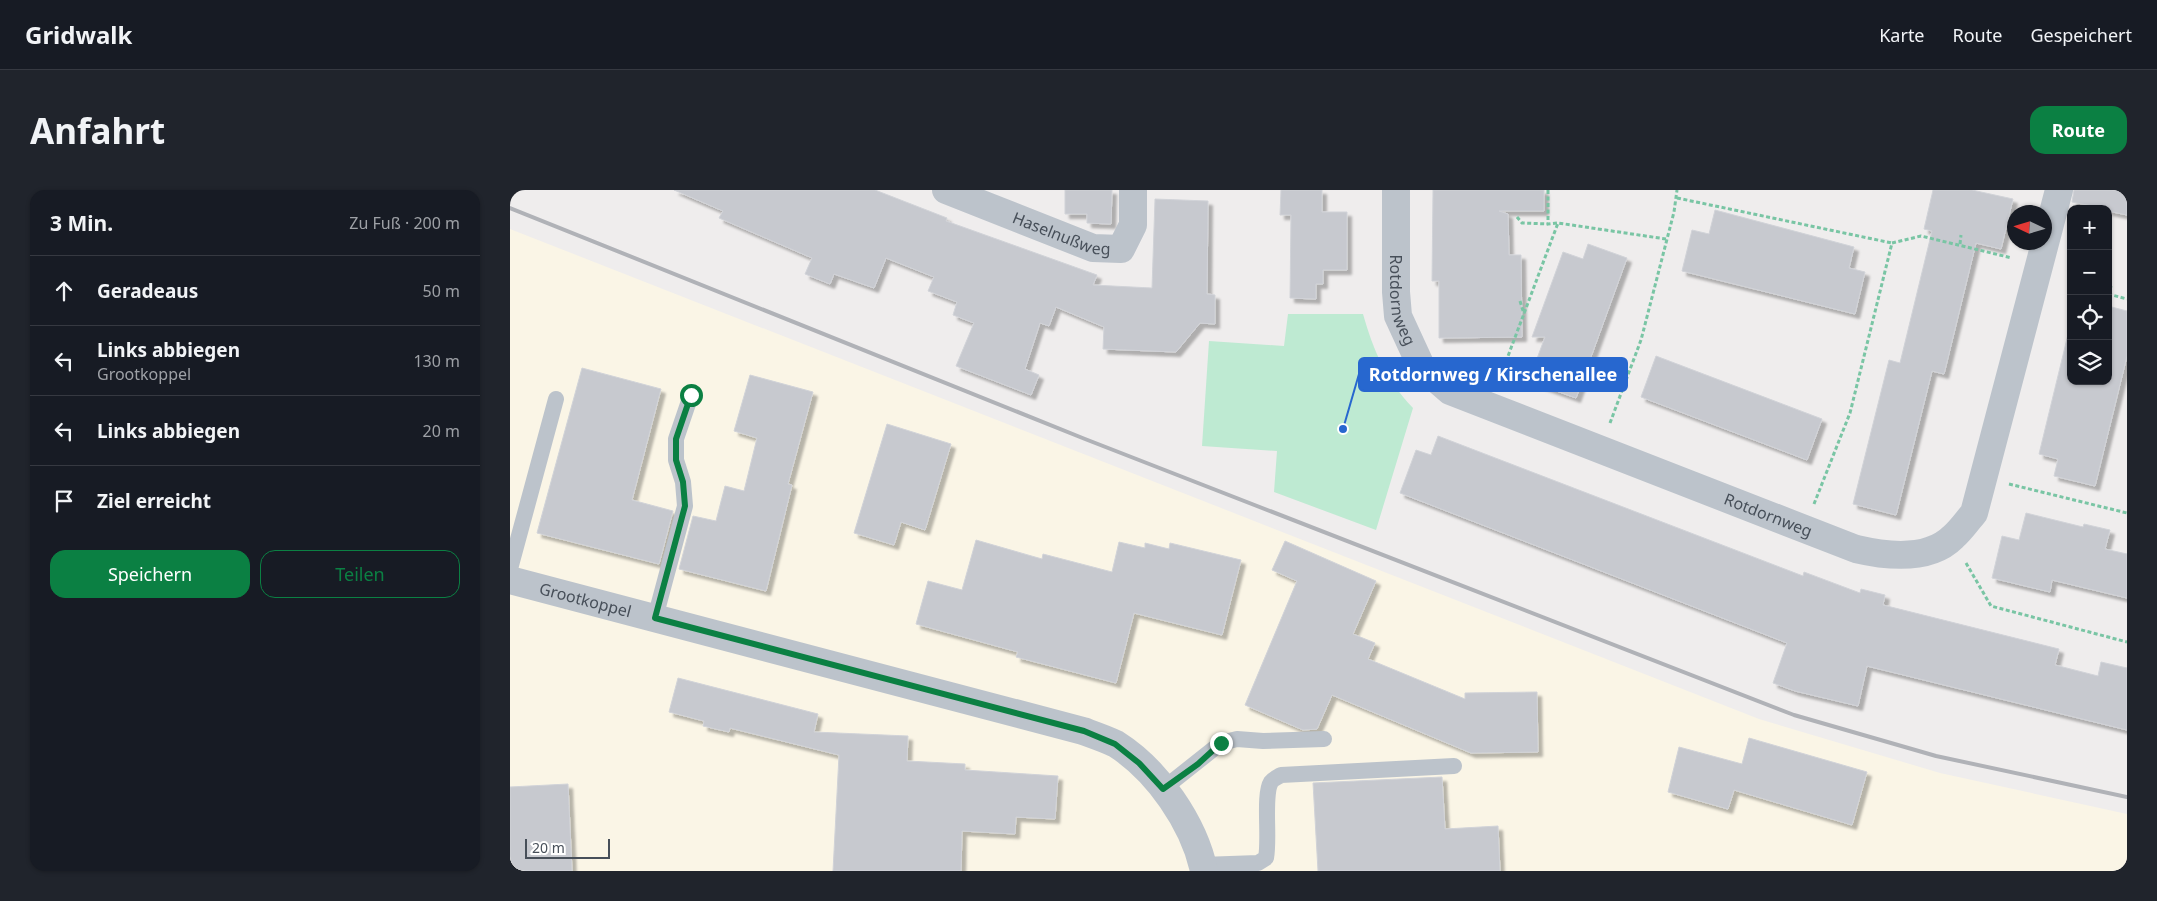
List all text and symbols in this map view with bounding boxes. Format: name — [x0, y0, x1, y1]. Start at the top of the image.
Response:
text: Gridwalk — [25, 18, 132, 51]
text: Karte — [1879, 23, 1925, 47]
text: Route — [1953, 23, 2002, 47]
text: Gespeichert — [2030, 23, 2132, 47]
button: Route — [2030, 106, 2127, 154]
text: Anfahrt — [30, 107, 165, 154]
north arrow — [2007, 205, 2052, 250]
map controls — [2067, 205, 2112, 385]
button: + — [2067, 205, 2112, 250]
street label: Haselnußweg — [1009, 206, 1111, 260]
text: 3 Min. — [50, 209, 113, 237]
text: Zu Fuß · 200 m — [349, 212, 460, 234]
button: − — [2067, 250, 2112, 295]
street label: Rotdornweg — [1385, 255, 1421, 349]
icon: ahead — [50, 277, 78, 305]
text: Geradeaus — [97, 278, 198, 304]
text: 50 m — [423, 280, 460, 302]
button: locate — [2067, 295, 2112, 340]
text: Links abbiegen — [97, 337, 240, 363]
button: layers — [2067, 340, 2112, 385]
icon: left — [50, 347, 78, 375]
text: 130 m — [413, 350, 460, 372]
callout: Rotdornweg / Kirschenallee — [1359, 358, 1627, 391]
text: Rotdornweg / Kirschenallee — [1369, 362, 1617, 386]
text: Grootkoppel — [97, 363, 191, 385]
route start — [680, 384, 703, 407]
icon: left — [50, 417, 78, 445]
text: Links abbiegen — [97, 418, 240, 444]
text: 20 m — [423, 420, 460, 442]
icon: arrive — [50, 487, 78, 515]
text: Ziel erreicht — [97, 488, 211, 514]
street label: Rotdornweg — [1721, 488, 1816, 542]
button: Speichern — [50, 550, 250, 598]
button: Teilen — [260, 550, 460, 598]
street label: Grootkoppel — [537, 577, 634, 623]
route end — [1210, 732, 1233, 755]
scale bar — [525, 836, 610, 859]
text: 20 m — [532, 838, 565, 857]

